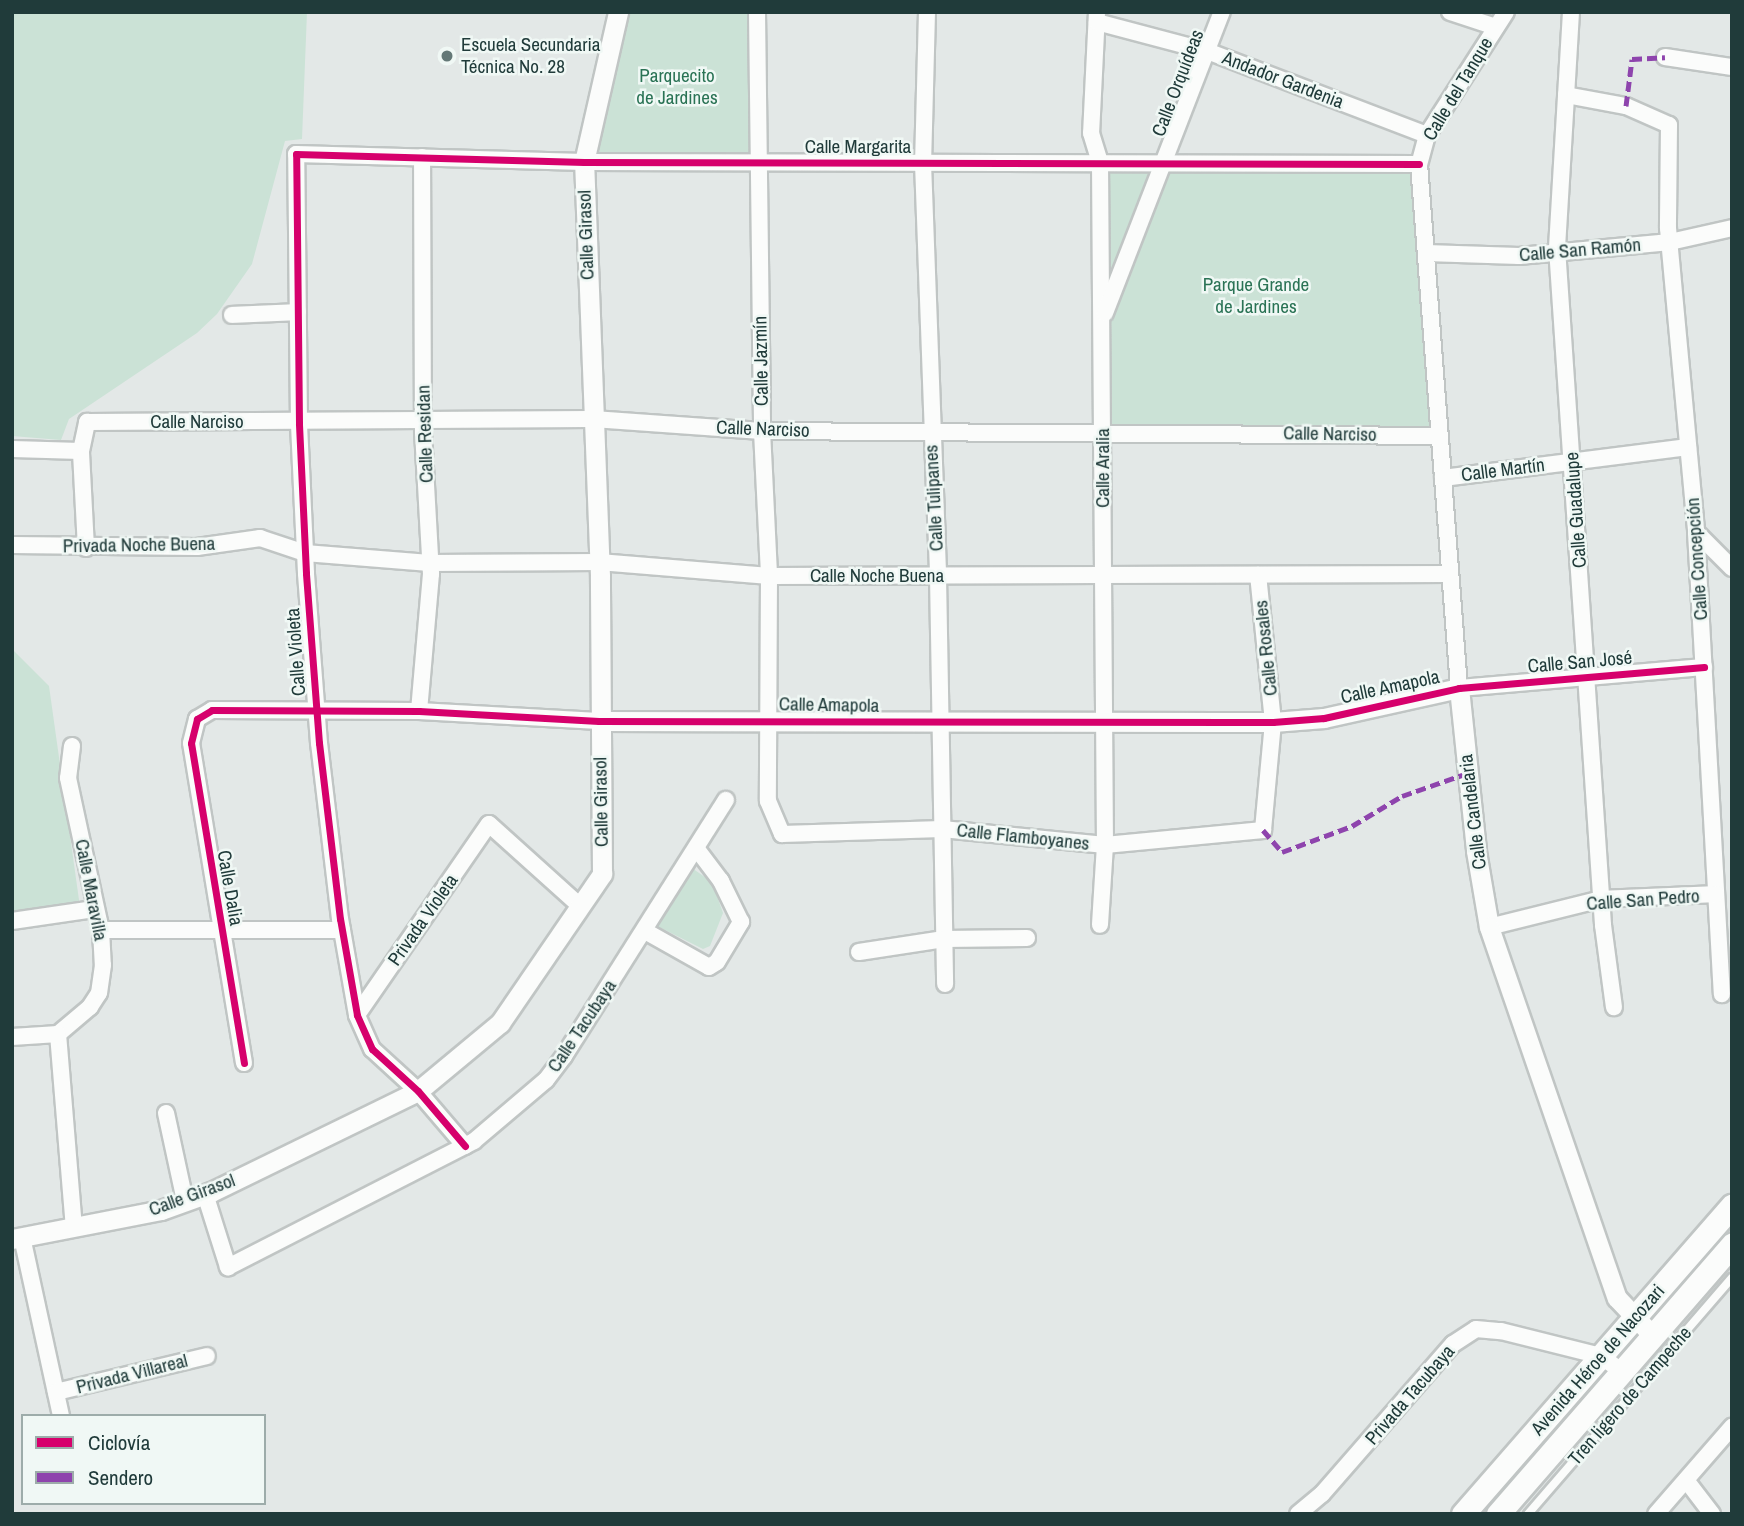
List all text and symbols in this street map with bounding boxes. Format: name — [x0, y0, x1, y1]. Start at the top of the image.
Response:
street label: Calle Orquídeas — [1147, 26, 1209, 140]
street label: Calle del Tanque — [1418, 33, 1498, 145]
place label: Escuela Secundaria Técnica No. 28 — [461, 34, 600, 78]
street label: Andador Gardenia — [1219, 46, 1347, 114]
marker: Escuela Secundaria Técnica No. 28 — [439, 48, 455, 64]
park label: Parquecito de Jardines — [636, 65, 718, 109]
street label: Calle Margarita — [805, 136, 911, 158]
street label: Calle Girasol — [573, 190, 599, 280]
street label: Calle San Ramón — [1518, 233, 1642, 267]
park label: Parque Grande de Jardines — [1203, 274, 1309, 318]
street label: Calle Jazmín — [749, 316, 773, 406]
street label: Calle Residan — [412, 385, 438, 483]
street label: Calle Narciso — [150, 411, 244, 433]
street label: Calle Narciso — [716, 416, 810, 442]
street label: Calle Narciso — [1283, 422, 1377, 446]
street label: Calle Aralia — [1092, 428, 1114, 508]
street label: Calle Tulipanes — [920, 444, 948, 552]
street label: Calle Guadalupe — [1561, 451, 1591, 569]
street label: Calle Martín — [1460, 454, 1546, 486]
street label: Calle Concepción — [1681, 497, 1713, 621]
street label: Privada Noche Buena — [63, 532, 215, 558]
street label: Calle Noche Buena — [810, 565, 944, 587]
street label: Calle Rosales — [1250, 599, 1282, 697]
street label: Calle Violeta — [282, 607, 310, 697]
street label: Calle San José — [1527, 646, 1633, 678]
street label: Calle Amapola — [1338, 665, 1442, 709]
street label: Calle Amapola — [778, 693, 880, 717]
street label: Calle Candelaria — [1455, 753, 1491, 871]
street label: Calle Girasol — [589, 757, 613, 847]
street label: Calle Flamboyanes — [956, 819, 1090, 855]
street label: Calle Maravilla — [70, 837, 112, 943]
street label: Calle Dalia — [212, 849, 248, 927]
street label: Privada Violeta — [383, 870, 463, 970]
street label: Calle San Pedro — [1586, 885, 1700, 915]
street label: Calle Tacubaya — [543, 975, 621, 1077]
street label: Calle Girasol — [146, 1169, 238, 1221]
street label: Avenida Héroe de Nacozari — [1526, 1280, 1670, 1440]
street label: Tren ligero de Campeche — [1564, 1322, 1696, 1470]
street label: Privada Tacubaya — [1360, 1340, 1460, 1450]
street label: Privada Villareal — [74, 1349, 190, 1399]
legend — [21, 1414, 266, 1505]
text: Ciclovía — [88, 1428, 150, 1457]
text: Sendero — [88, 1463, 153, 1492]

